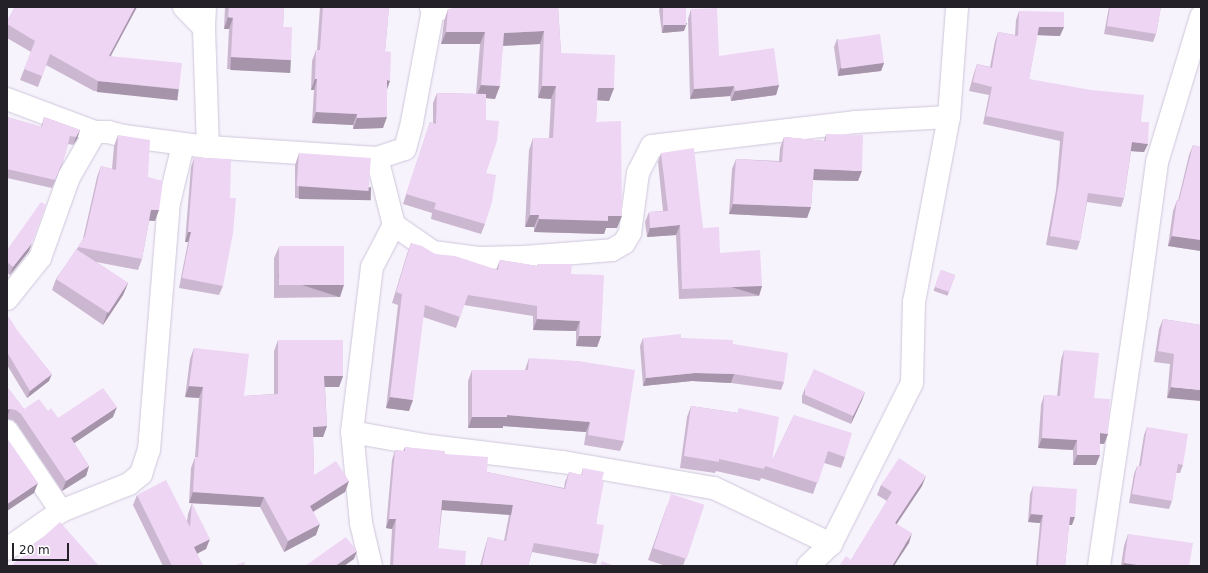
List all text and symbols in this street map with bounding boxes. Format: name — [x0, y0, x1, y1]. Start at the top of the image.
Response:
scale bar — [14, 535, 71, 561]
text: 20 m — [19, 543, 50, 557]

